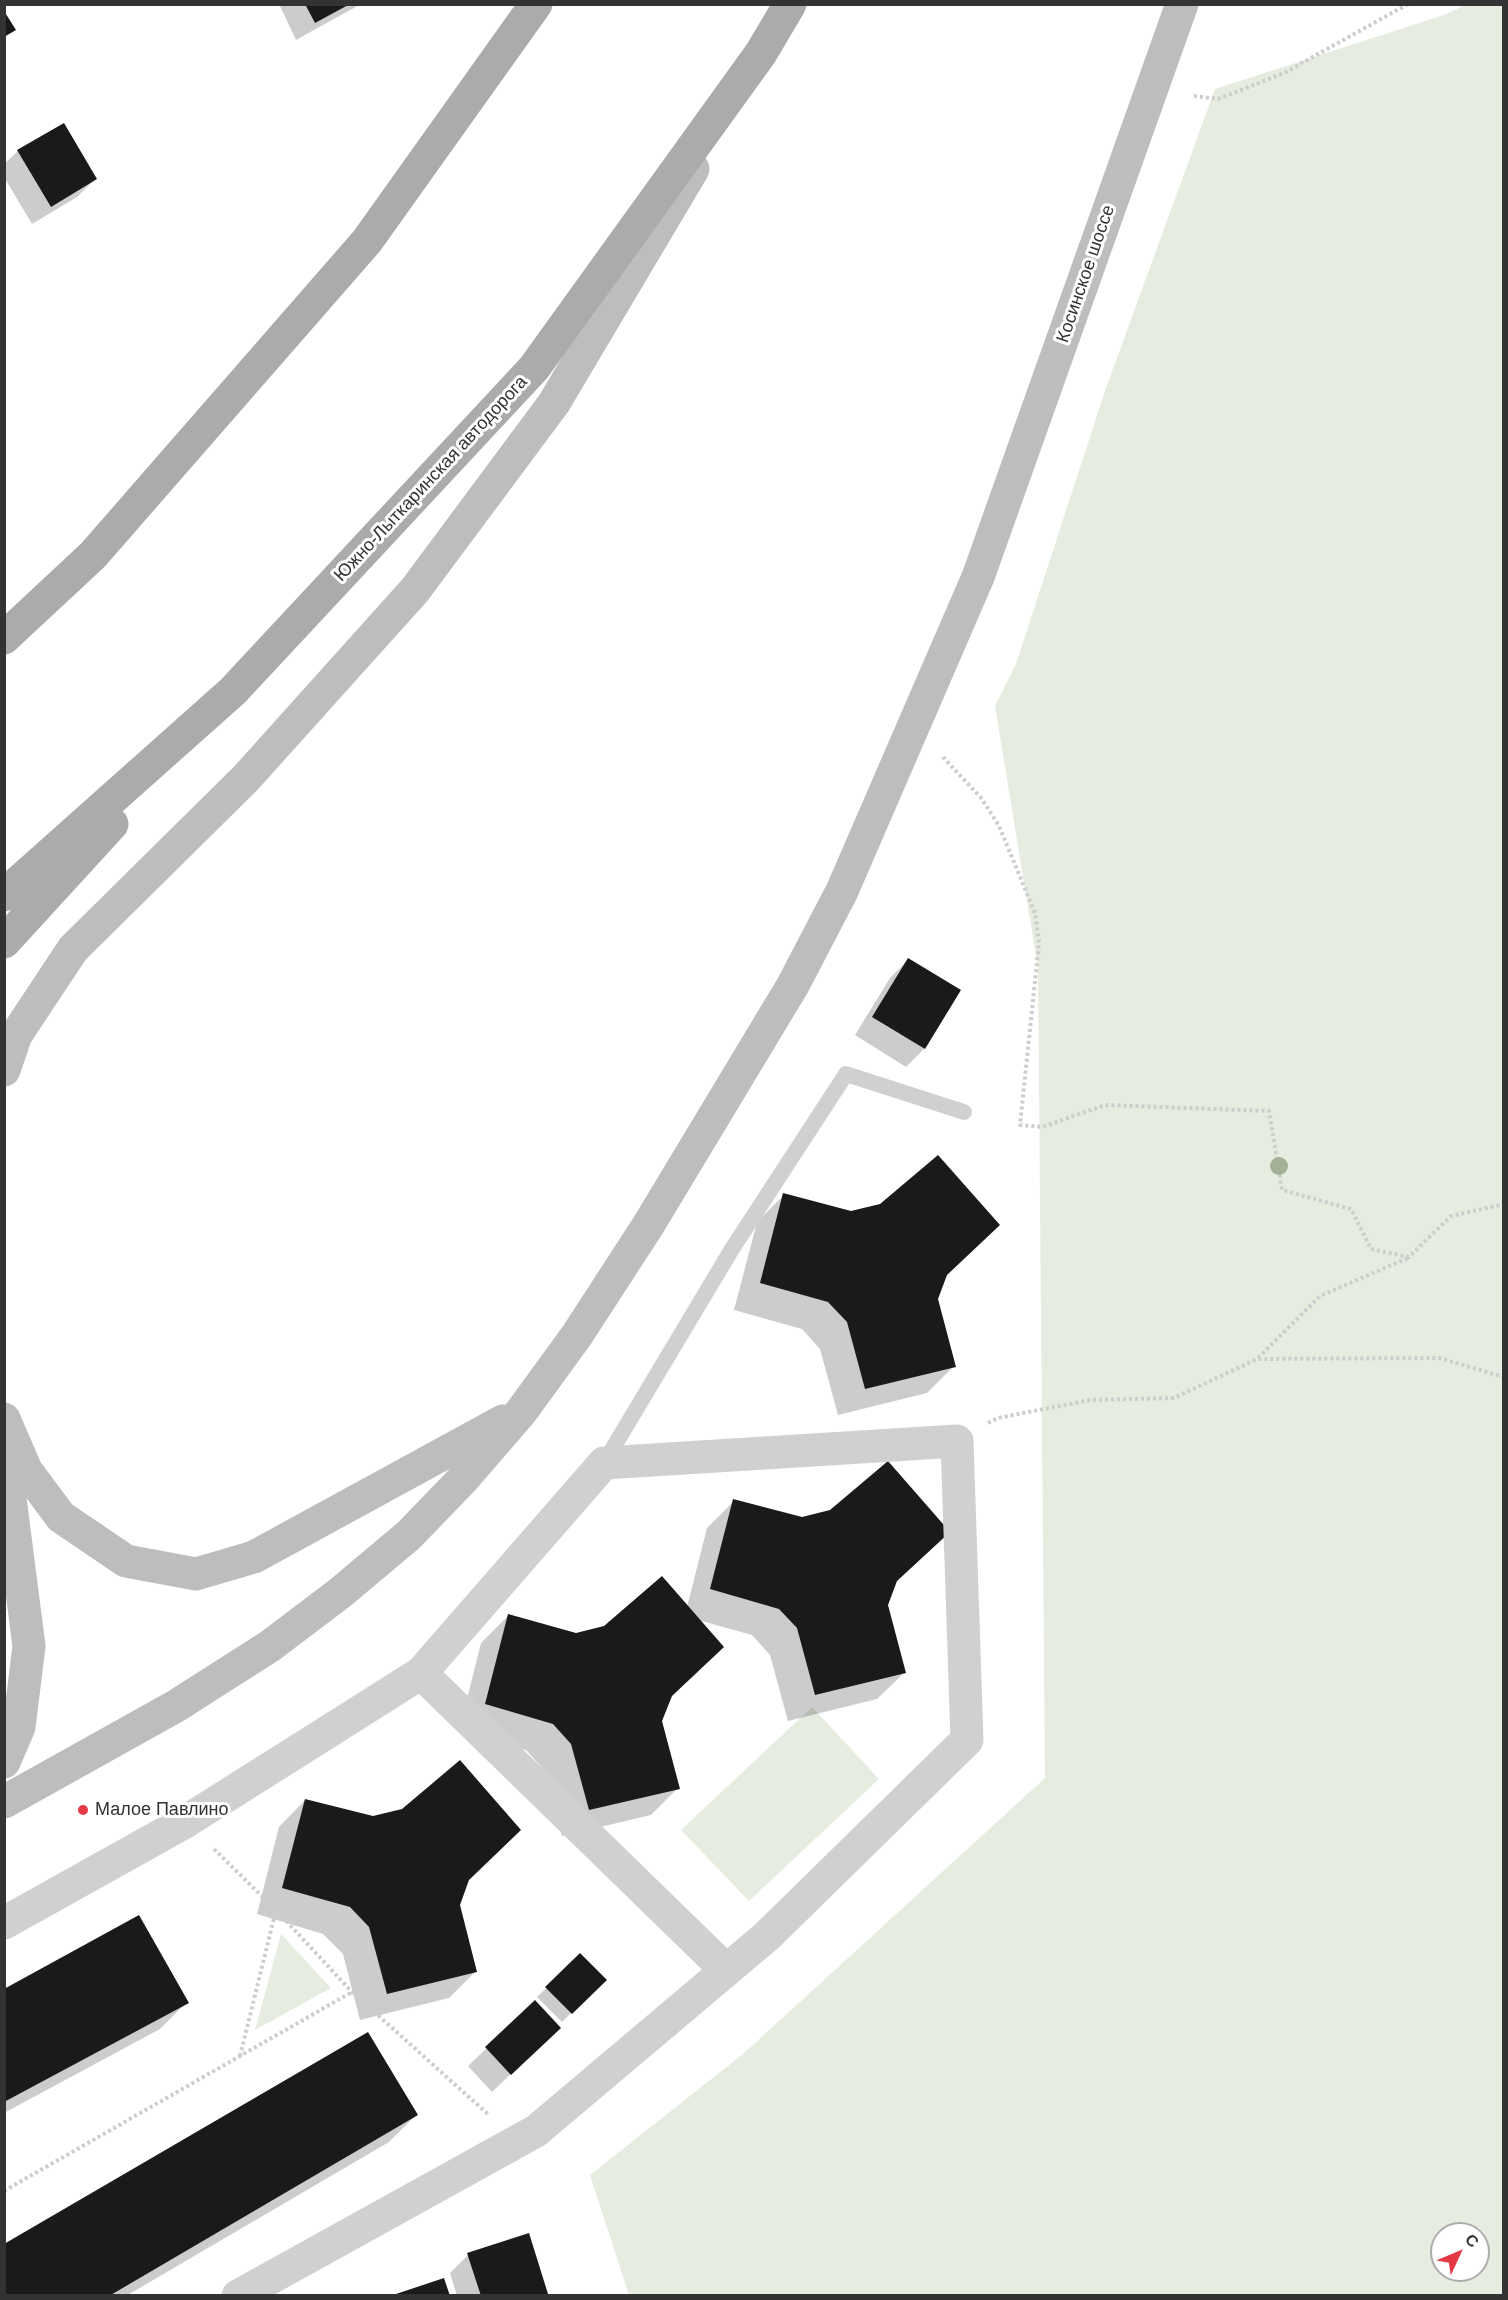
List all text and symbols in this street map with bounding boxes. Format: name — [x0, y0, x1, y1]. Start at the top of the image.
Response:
street label: Косинское шоссе — [1052, 202, 1120, 346]
street label: Южно-Лыткаринская автодорога — [330, 372, 532, 586]
place label: Малое Павлино — [95, 1799, 229, 1821]
marker: Малое Павлино — [76, 1803, 90, 1817]
north arrow — [1430, 2222, 1490, 2282]
text: С — [1462, 2230, 1482, 2251]

